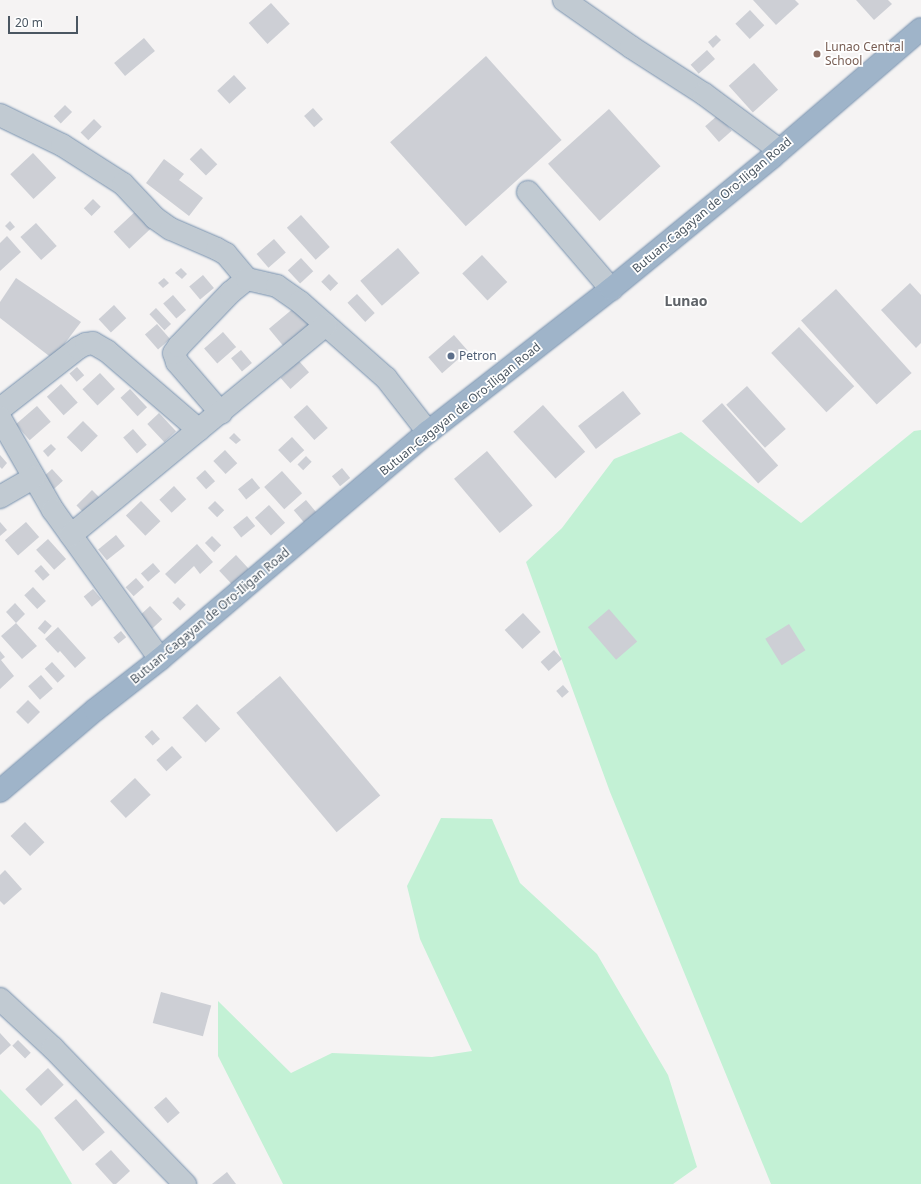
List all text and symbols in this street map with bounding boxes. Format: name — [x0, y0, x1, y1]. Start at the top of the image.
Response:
scale bar — [10, 8, 80, 34]
text: 20 m — [15, 14, 43, 31]
place label: Lunao Central School — [825, 40, 904, 68]
marker: Lunao Central School — [812, 49, 822, 59]
street label: Butuan-Cagayan de Oro-Iligan Road — [630, 134, 794, 276]
district label: Lunao — [664, 293, 708, 309]
street label: Butuan-Cagayan de Oro-Iligan Road — [377, 340, 543, 478]
place label: Petron — [459, 349, 497, 363]
marker: Petron — [446, 351, 456, 361]
street label: Butuan-Cagayan de Oro-Iligan Road — [128, 545, 292, 687]

